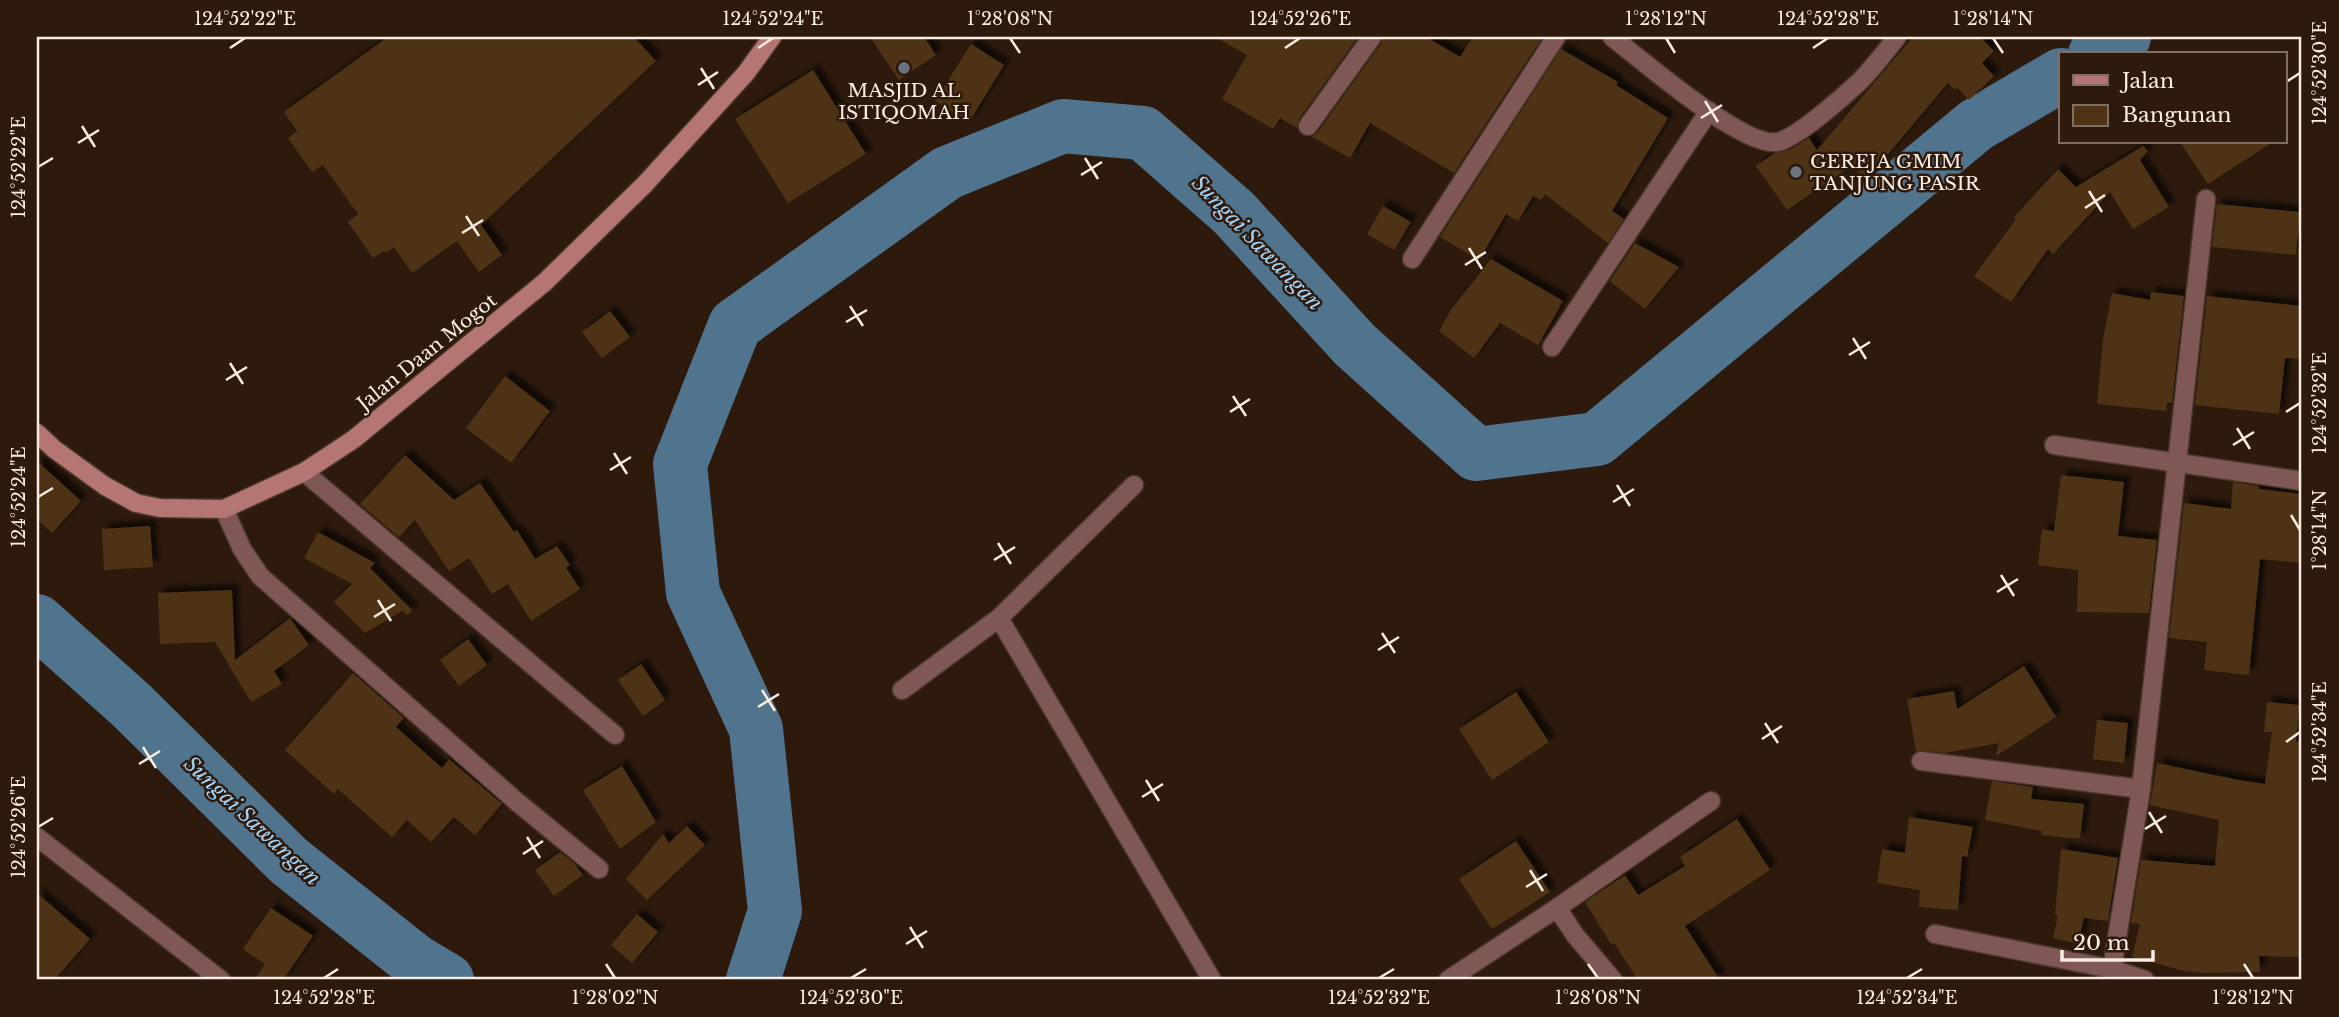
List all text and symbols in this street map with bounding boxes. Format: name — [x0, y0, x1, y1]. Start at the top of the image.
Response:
text: 124°52'22"E — [194, 8, 296, 30]
text: 124°52'24"E — [722, 8, 824, 30]
text: 1°28'08"N — [967, 8, 1053, 30]
text: 124°52'26"E — [1249, 8, 1351, 30]
text: 1°28'12"N — [1625, 8, 1707, 30]
text: 124°52'28"E — [1777, 8, 1879, 30]
text: 1°28'14"N — [1952, 8, 2034, 30]
text: 124°52'30"E — [2309, 21, 2331, 125]
legend — [2059, 52, 2286, 144]
marker: MASJID AL ISTIQOMAH — [896, 60, 912, 76]
text: Jalan — [2119, 68, 2174, 94]
place label: MASJID AL ISTIQOMAH — [838, 79, 970, 124]
text: Bangunan — [2122, 102, 2231, 128]
text: 124°52'22"E — [8, 116, 30, 218]
place label: GEREJA GMIM TANJUNG PASIR — [1810, 150, 1981, 195]
marker: GEREJA GMIM TANJUNG PASIR — [1788, 164, 1804, 180]
water label: Sungai Sawangan — [1186, 170, 1328, 316]
street label: Jalan Daan Mogot — [350, 288, 502, 417]
text: 124°52'32"E — [2309, 352, 2331, 454]
text: 124°52'24"E — [8, 446, 30, 548]
text: 1°28'14"N — [2309, 489, 2331, 571]
text: 124°52'34"E — [2309, 681, 2331, 783]
water label: Sungai Sawangan — [178, 751, 326, 891]
text: 124°52'26"E — [8, 776, 30, 878]
scale bar — [2062, 919, 2154, 963]
text: 20 m — [2073, 930, 2130, 956]
text: 124°52'28"E — [273, 987, 375, 1009]
text: 1°28'02"N — [572, 987, 658, 1009]
text: 124°52'30"E — [799, 987, 903, 1009]
text: 124°52'32"E — [1328, 987, 1430, 1009]
text: 1°28'08"N — [1555, 987, 1641, 1009]
text: 124°52'34"E — [1856, 987, 1958, 1009]
text: 1°28'12"N — [2212, 987, 2294, 1009]

